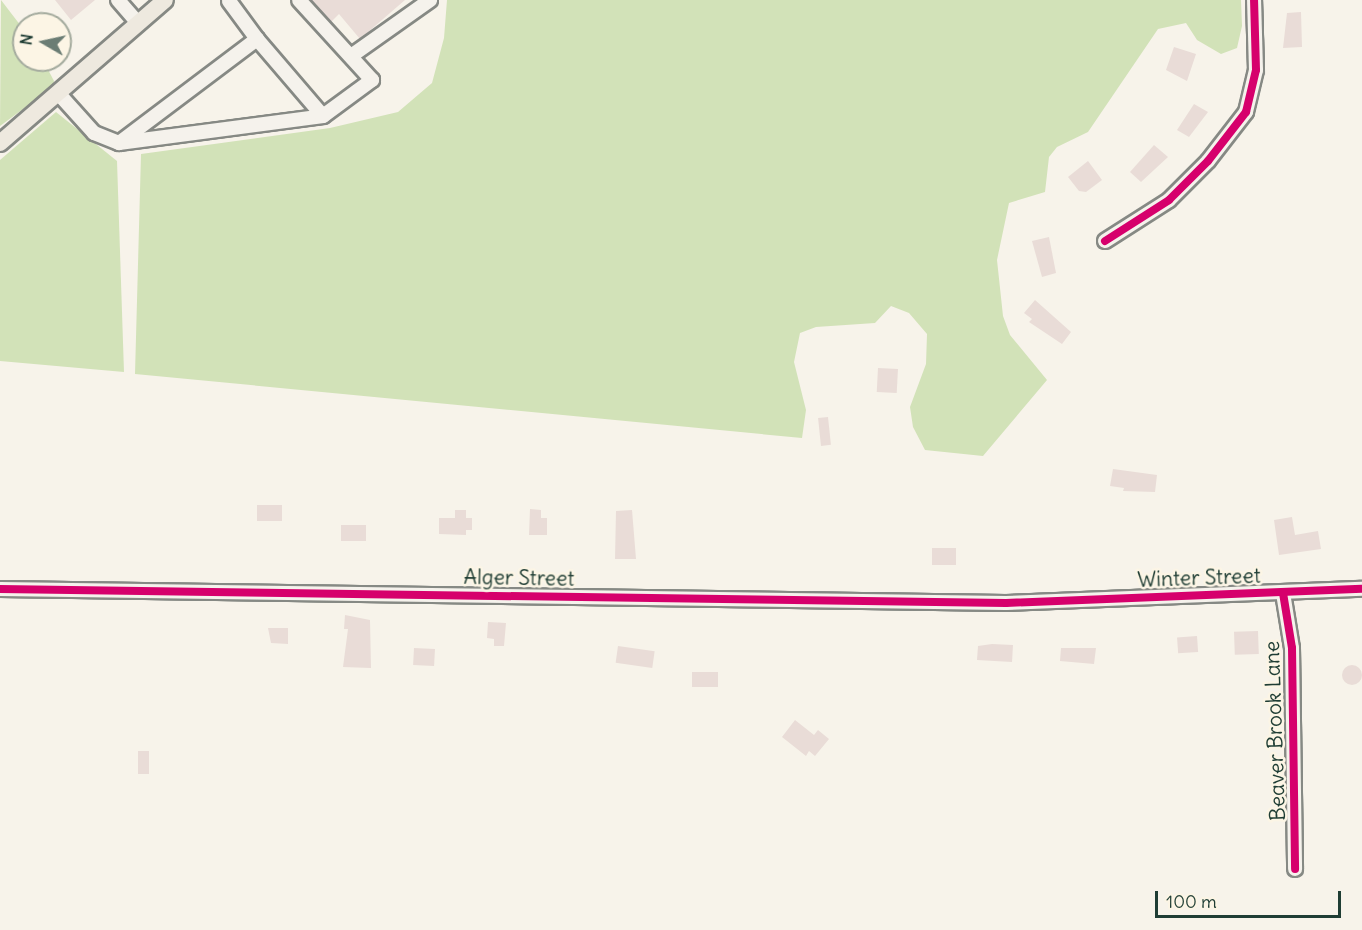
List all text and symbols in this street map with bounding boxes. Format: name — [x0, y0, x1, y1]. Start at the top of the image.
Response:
north arrow — [12, 12, 72, 72]
text: N — [15, 32, 37, 47]
street label: Winter Street — [1137, 563, 1261, 593]
street label: Alger Street — [463, 564, 575, 592]
street label: Beaver Brook Lane — [1259, 640, 1291, 822]
scale bar — [1158, 879, 1344, 917]
text: 100 m — [1166, 890, 1217, 913]

